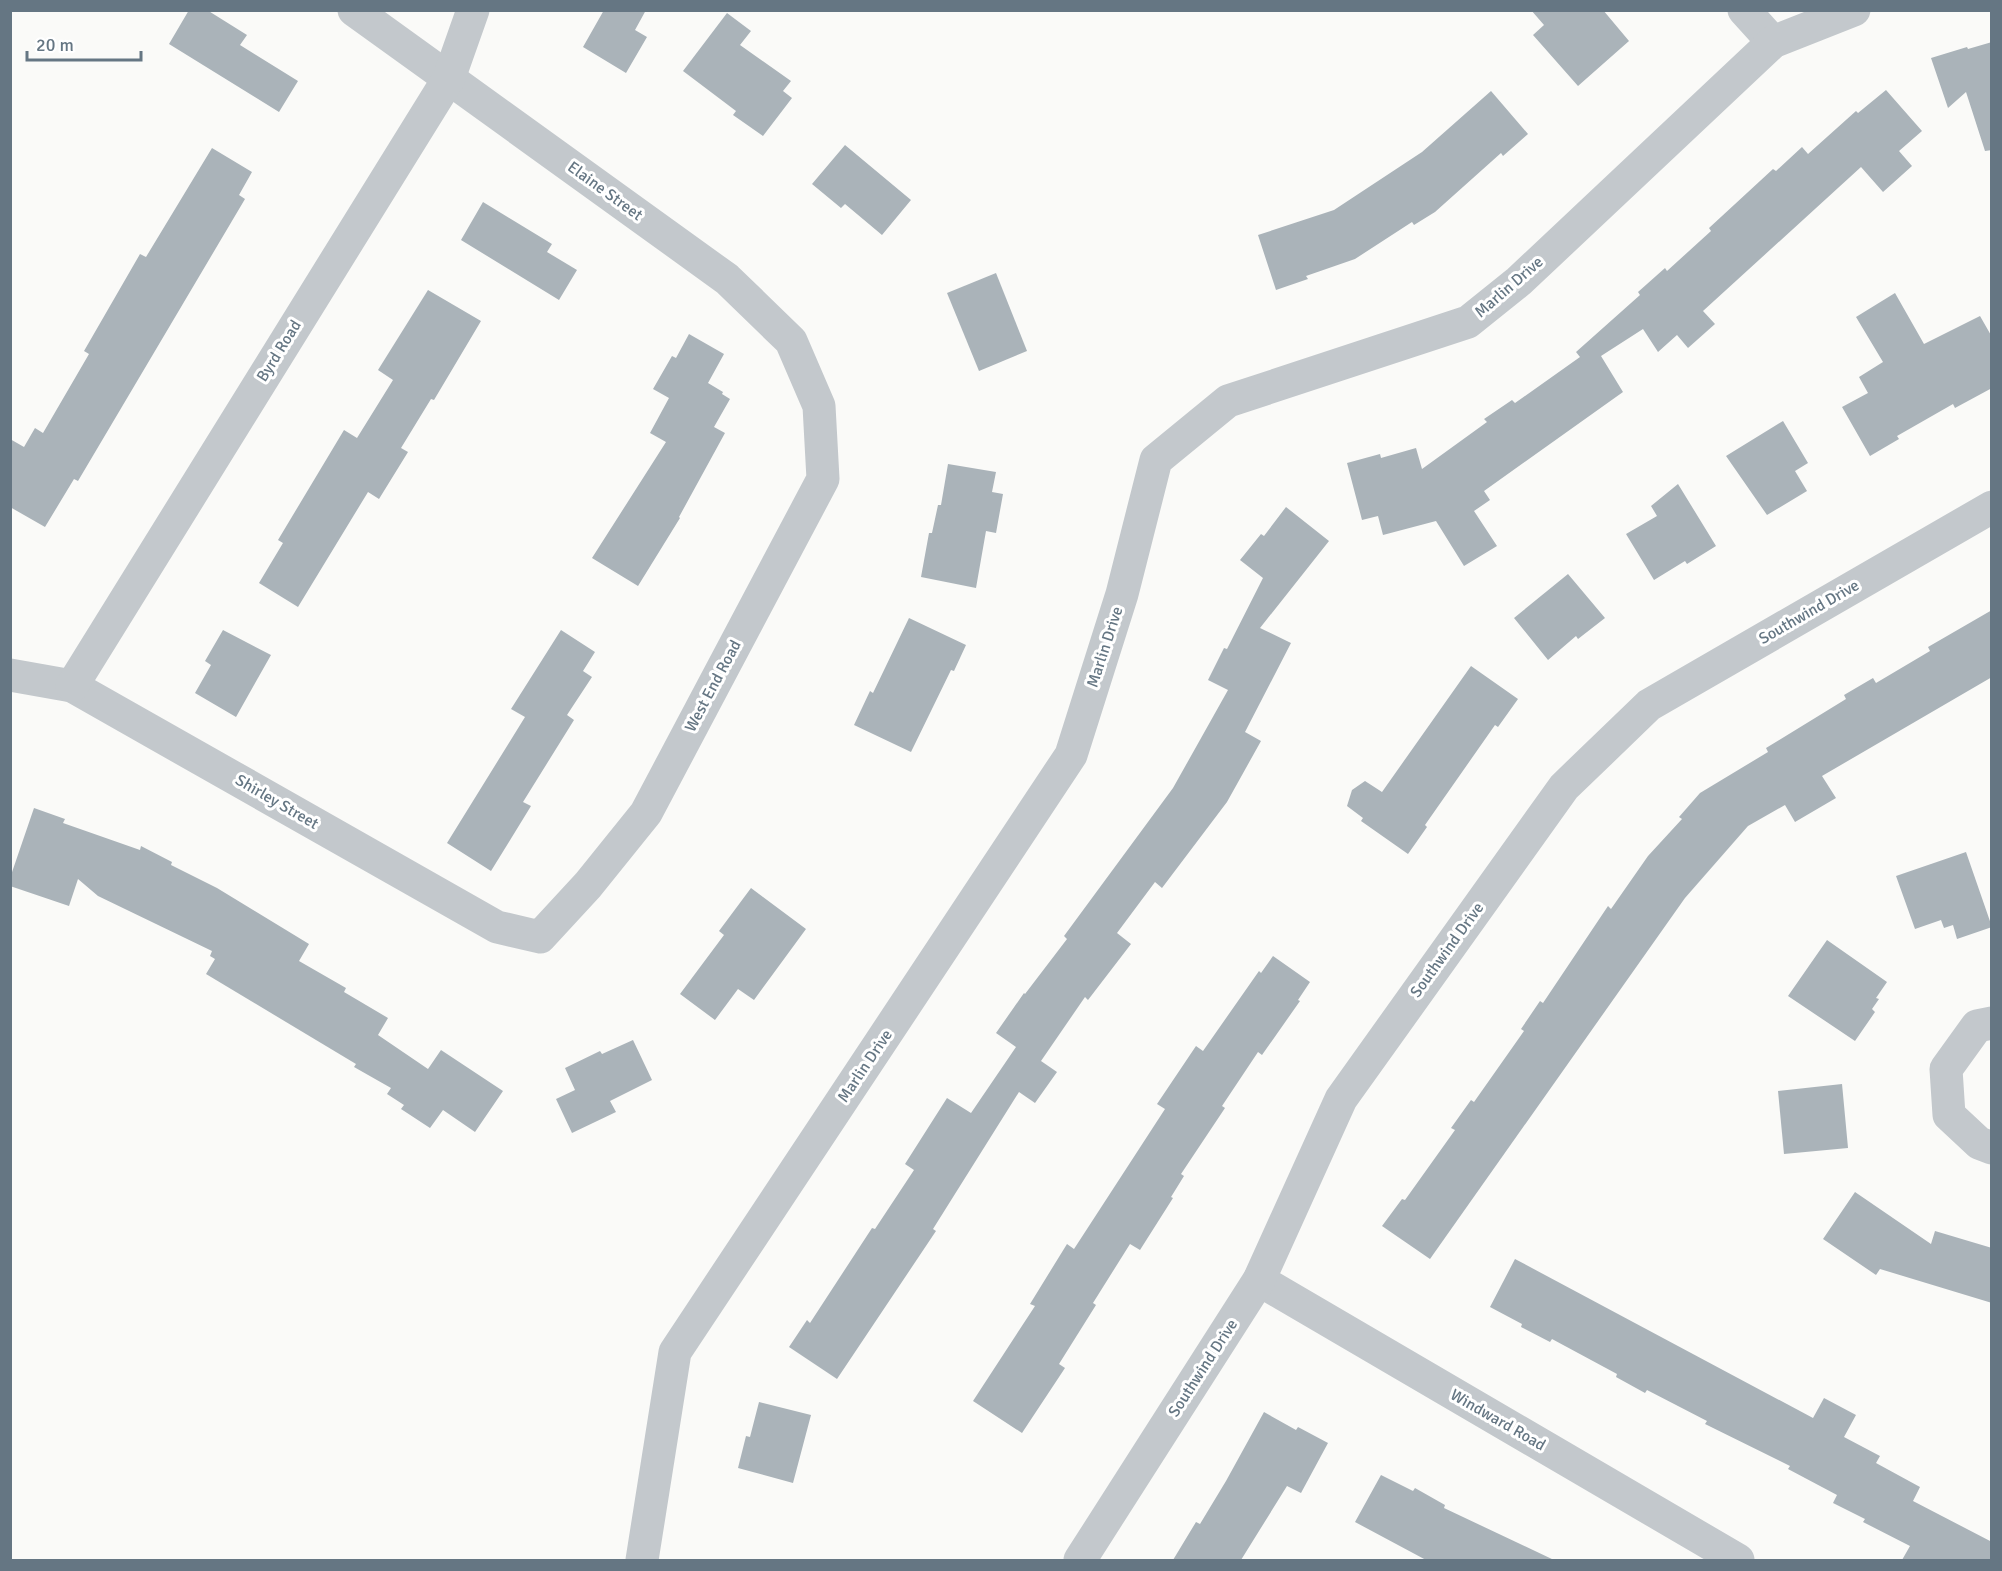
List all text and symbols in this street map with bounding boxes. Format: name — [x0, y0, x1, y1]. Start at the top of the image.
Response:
scale bar — [27, 24, 141, 62]
text: 20 m — [36, 34, 74, 56]
street label: Elaine Street — [563, 157, 647, 225]
street label: Marlin Drive — [1471, 252, 1547, 322]
street label: Byrd Road — [252, 316, 306, 386]
street label: Southwind Drive — [1755, 575, 1863, 649]
street label: Marlin Drive — [1083, 604, 1127, 690]
street label: West End Road — [680, 637, 746, 735]
street label: Shirley Street — [232, 770, 323, 834]
street label: Southwind Drive — [1406, 899, 1488, 1001]
street label: Marlin Drive — [833, 1026, 897, 1106]
street label: Southwind Drive — [1164, 1315, 1242, 1421]
street label: Windward Road — [1447, 1385, 1549, 1455]

